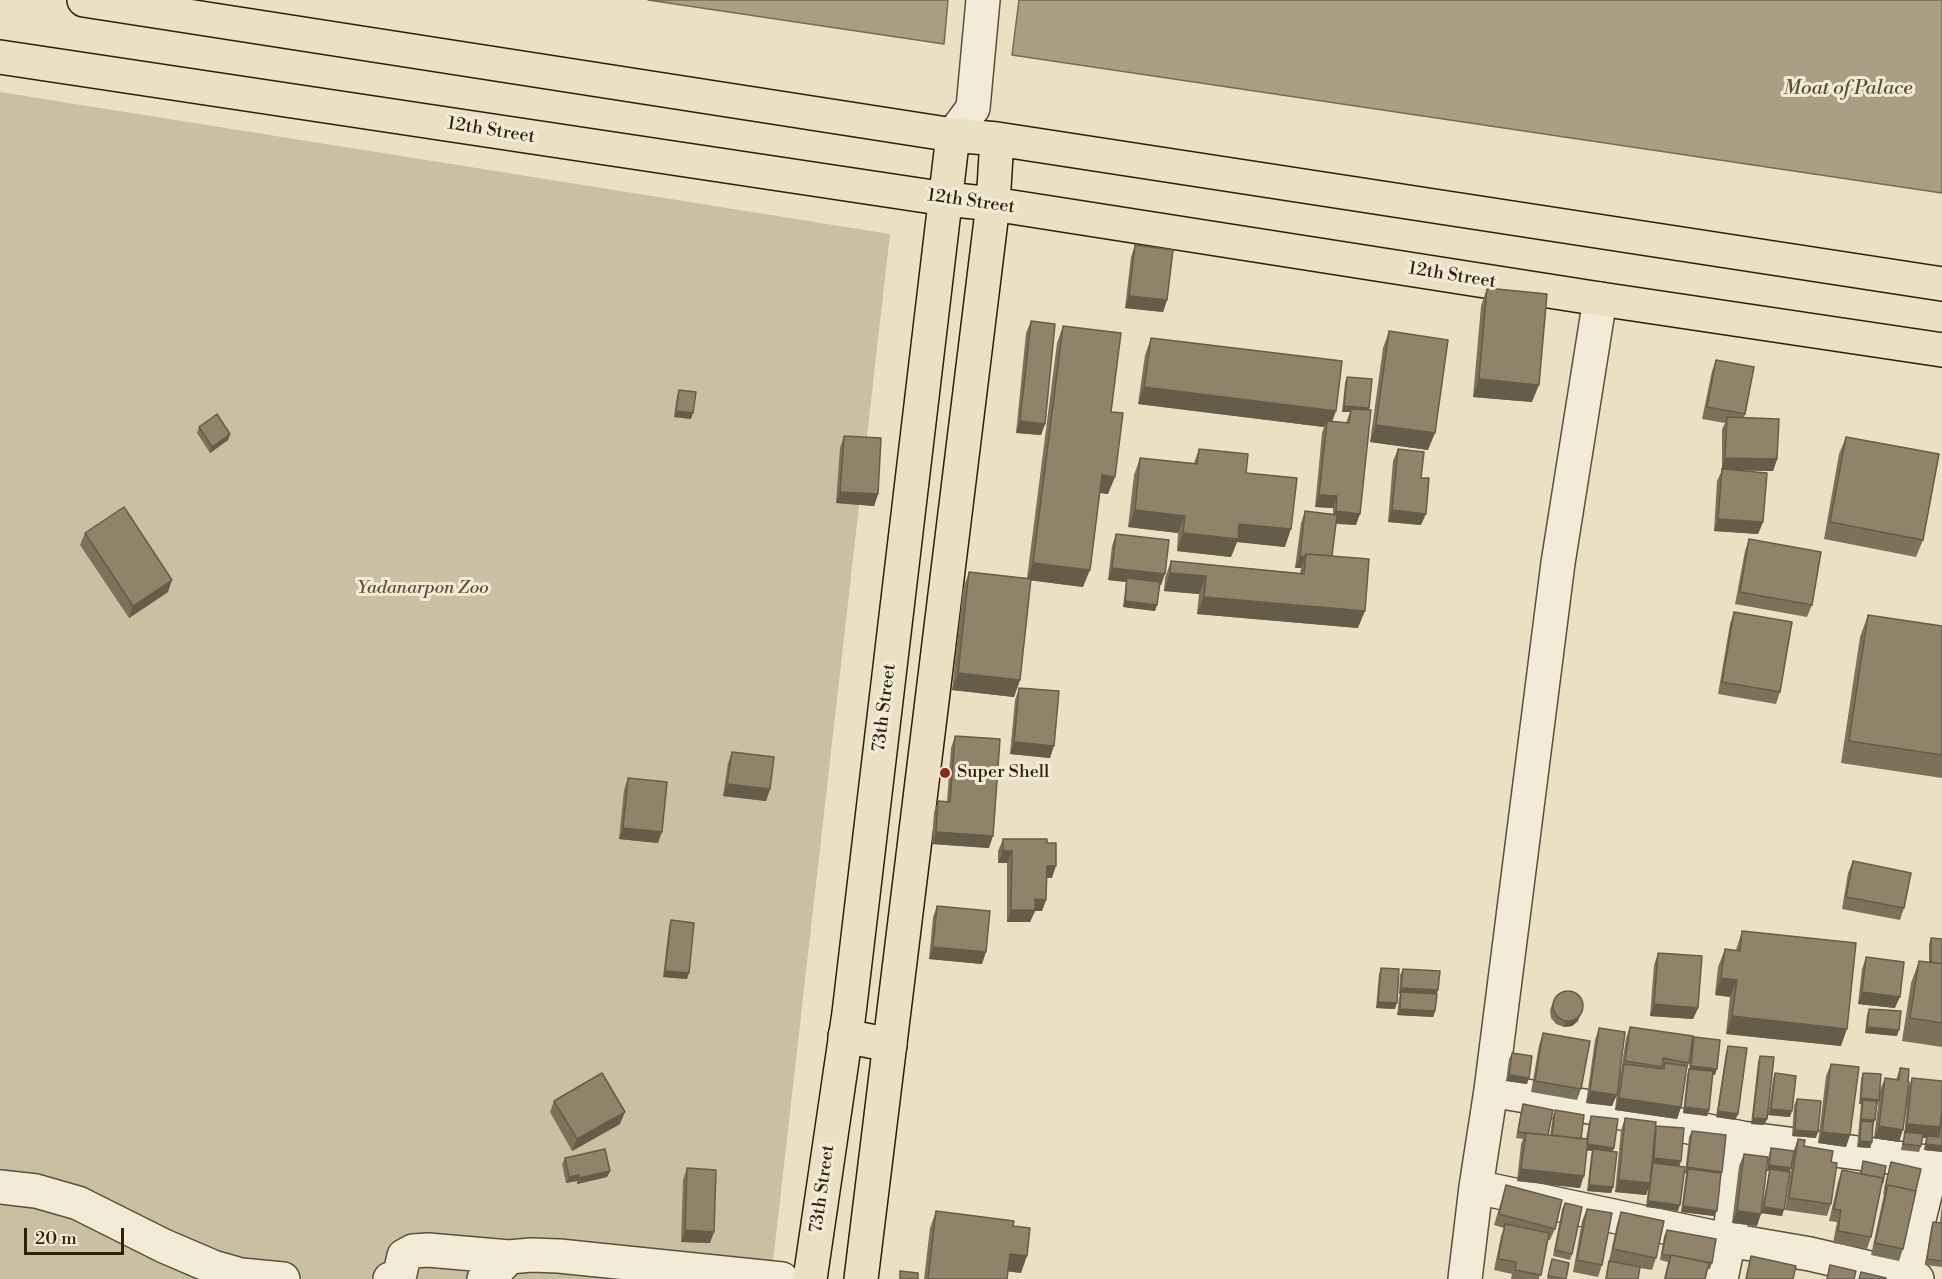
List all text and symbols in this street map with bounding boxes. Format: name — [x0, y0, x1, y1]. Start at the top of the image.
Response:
water label: Moat of Palace — [1783, 77, 1913, 101]
street label: 12th Street — [446, 113, 536, 149]
street label: 12th Street — [926, 185, 1016, 219]
street label: 12th Street — [1407, 258, 1497, 294]
park label: Yadanarpon Zoo — [357, 578, 489, 600]
street label: 73th Street — [869, 663, 901, 753]
place label: Super Shell — [957, 762, 1049, 784]
marker: Super Shell — [938, 766, 952, 780]
street label: 73th Street — [806, 1144, 840, 1234]
scale bar — [27, 1216, 128, 1254]
text: 20 m — [35, 1227, 77, 1250]

